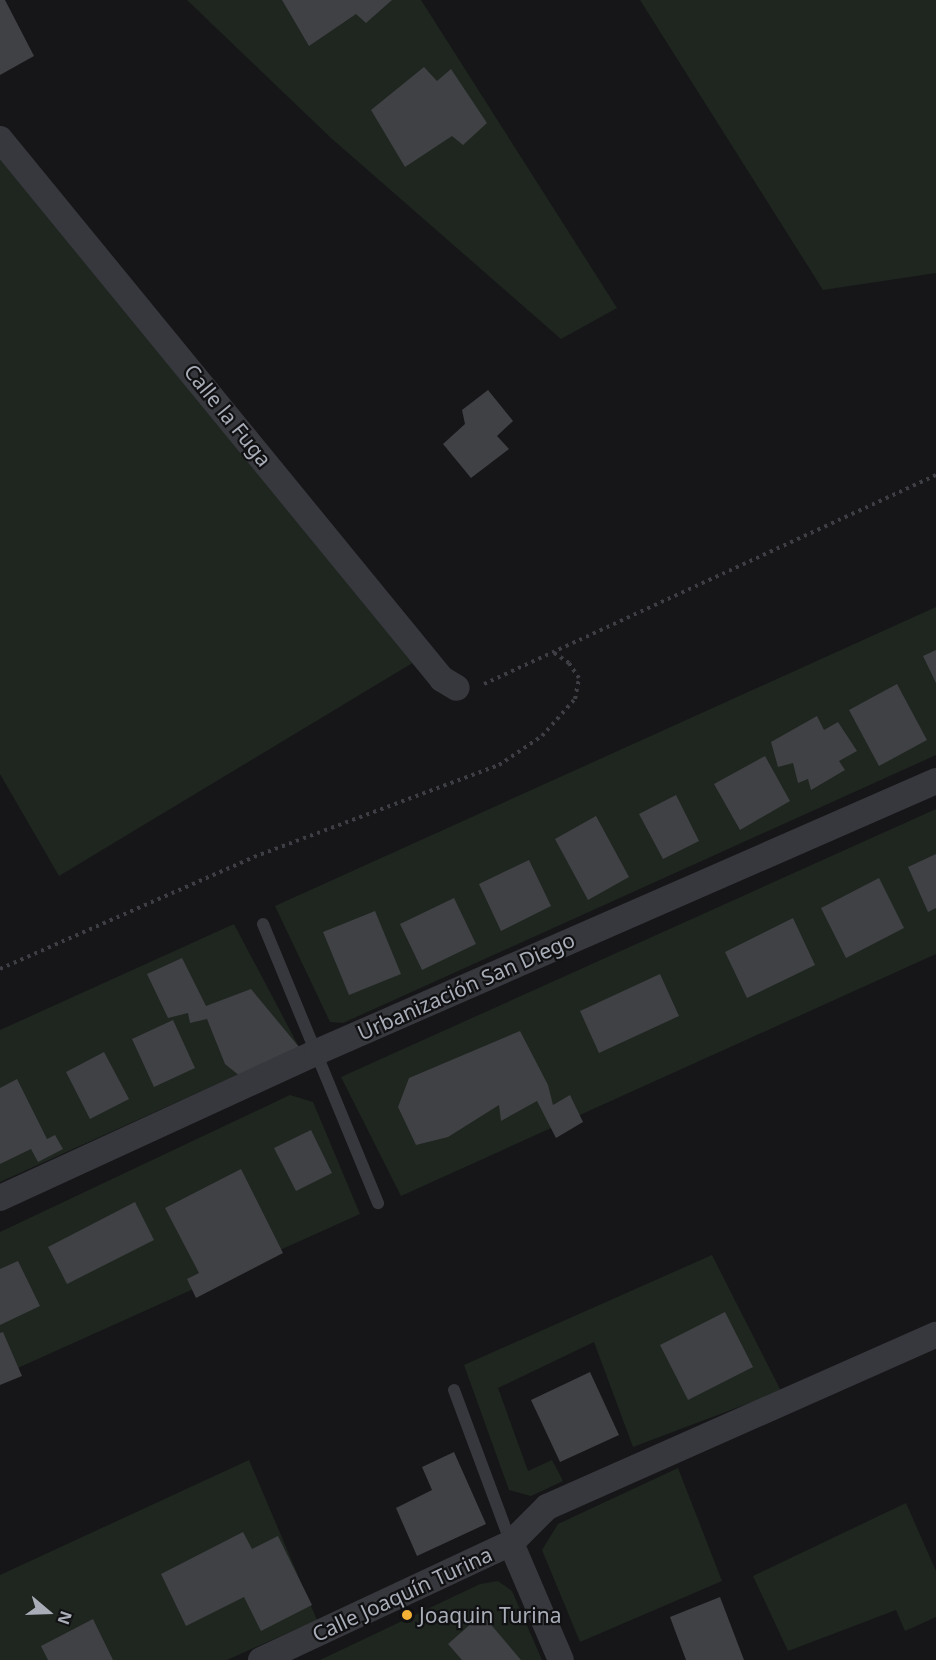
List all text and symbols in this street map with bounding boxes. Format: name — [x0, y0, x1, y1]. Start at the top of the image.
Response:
street label: Calle la Fuga — [179, 359, 277, 471]
street label: Urbanización San Diego — [353, 927, 579, 1045]
street label: Calle Joaquín Turina — [308, 1541, 496, 1647]
north arrow — [18, 1582, 78, 1642]
place label: Joaquin Turina — [419, 1602, 561, 1628]
text: N — [53, 1608, 78, 1628]
marker: Joaquin Turina — [400, 1608, 414, 1622]

